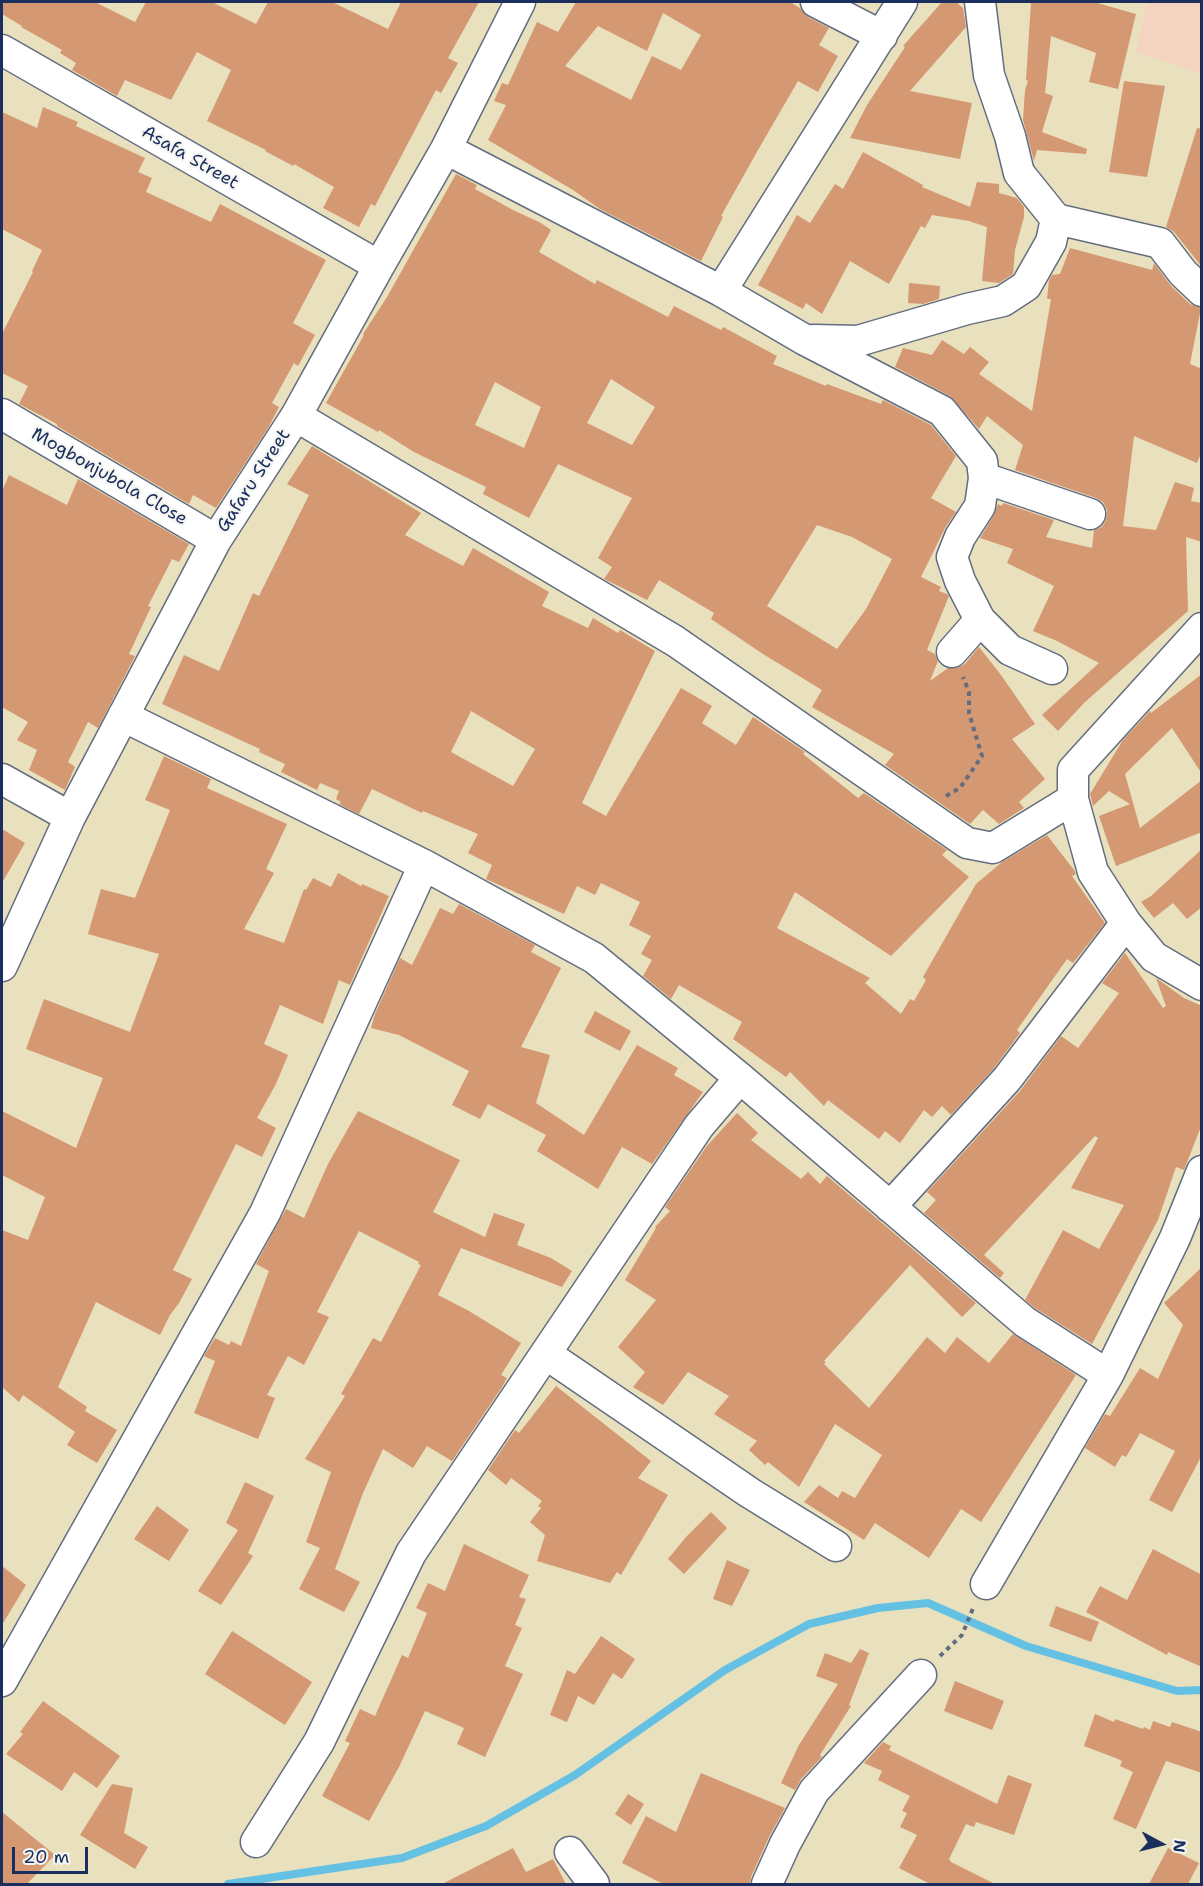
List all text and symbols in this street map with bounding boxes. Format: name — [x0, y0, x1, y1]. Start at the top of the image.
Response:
street label: Asafa Street — [138, 122, 242, 194]
street label: Mogbonjubola Close — [27, 424, 191, 530]
street label: Gafaru Street — [213, 425, 295, 537]
north arrow — [1131, 1814, 1191, 1874]
scale bar — [15, 1835, 92, 1873]
text: N — [1168, 1839, 1191, 1854]
text: 20 m — [23, 1845, 69, 1869]

